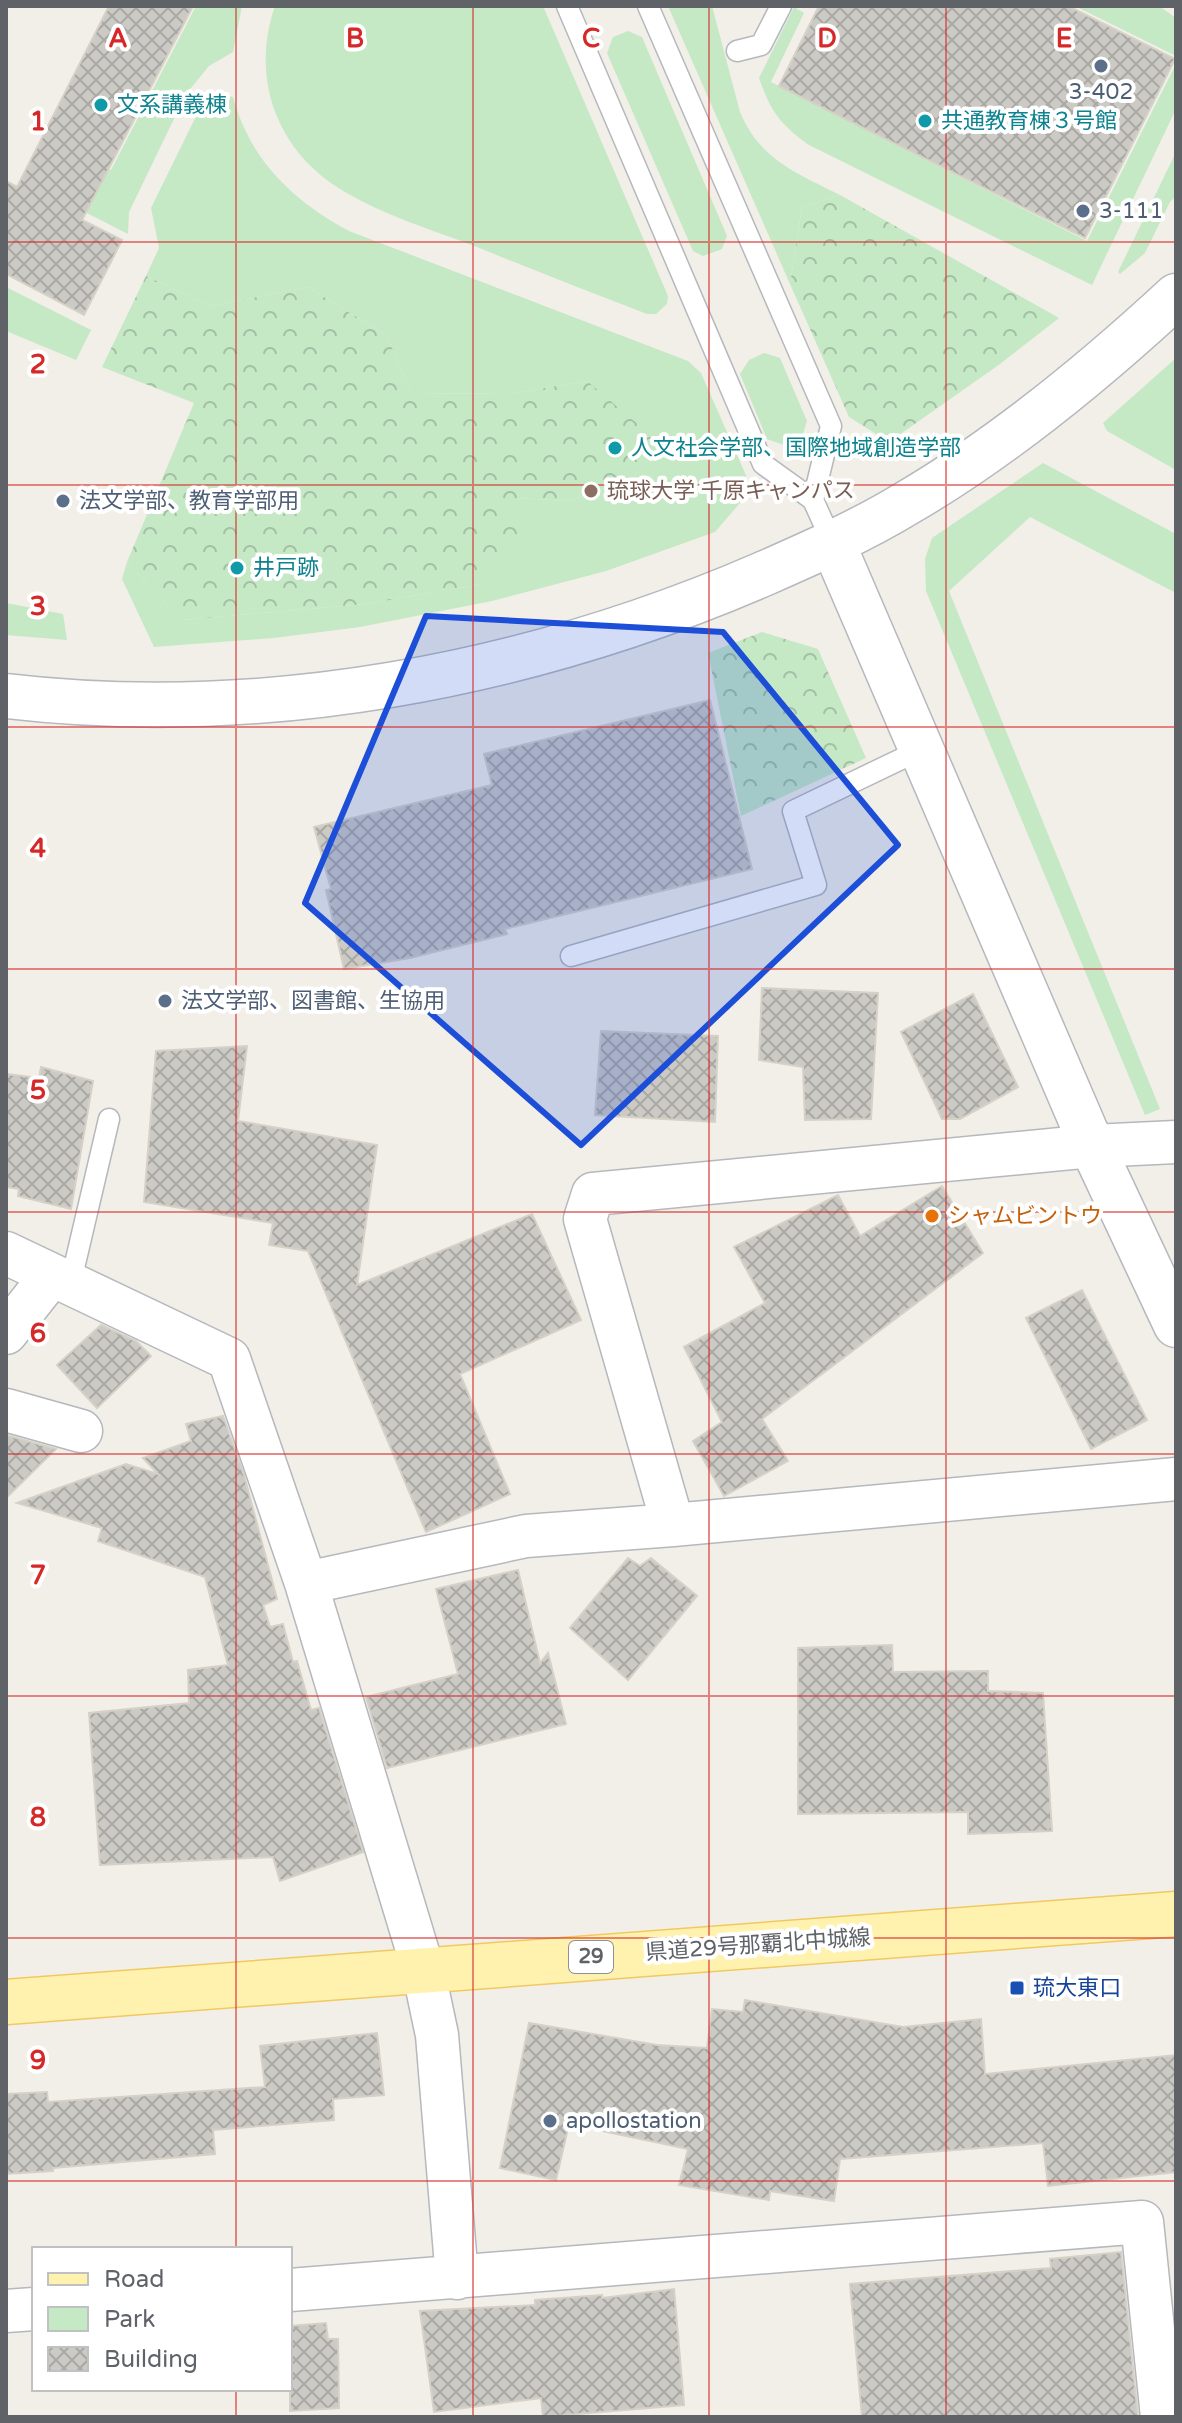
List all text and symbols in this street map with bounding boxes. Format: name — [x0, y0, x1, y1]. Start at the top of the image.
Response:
text: A — [108, 23, 128, 54]
text: B — [346, 23, 364, 54]
text: C — [582, 23, 600, 54]
text: D — [817, 23, 837, 54]
text: E — [1056, 23, 1072, 54]
marker: 3-402 — [1092, 57, 1110, 75]
place label: 3-402 — [1069, 79, 1133, 105]
place label: 文系講義棟 — [117, 92, 227, 118]
marker: 文系講義棟 — [92, 96, 110, 114]
text: 1 — [30, 106, 46, 137]
place label: 共通教育棟３号館 — [941, 108, 1117, 134]
marker: 共通教育棟３号館 — [916, 112, 934, 130]
place label: 3-111 — [1099, 198, 1163, 224]
marker: 3-111 — [1074, 202, 1092, 220]
text: 2 — [30, 349, 46, 380]
place label: 人文社会学部、国際地域創造学部 — [631, 435, 961, 461]
marker: 人文社会学部、国際地域創造学部 — [606, 439, 624, 457]
place label: 琉球大学 千原キャンパス — [607, 478, 855, 504]
marker: 琉球大学 千原キャンパス — [582, 482, 600, 500]
place label: 法文学部、教育学部用 — [79, 488, 299, 514]
marker: 法文学部、教育学部用 — [54, 492, 72, 510]
place label: 井戸跡 — [253, 555, 319, 581]
marker: 井戸跡 — [228, 559, 246, 577]
text: 3 — [30, 591, 46, 622]
text: 4 — [30, 833, 46, 864]
place label: 法文学部、図書館、生協用 — [181, 988, 445, 1014]
marker: 法文学部、図書館、生協用 — [156, 992, 174, 1010]
text: 5 — [30, 1075, 46, 1106]
place label: シャムビントウ — [948, 1203, 1102, 1229]
marker: シャムビントウ — [923, 1207, 941, 1225]
text: 6 — [30, 1318, 46, 1349]
text: 7 — [30, 1560, 46, 1591]
text: 8 — [30, 1802, 46, 1833]
street label: 県道29号那覇北中城線 — [645, 1924, 871, 1966]
road number: 29 — [569, 1941, 613, 1973]
place label: 琉大東口 — [1033, 1975, 1121, 2001]
marker: 琉大東口 — [1008, 1979, 1026, 1997]
text: 9 — [30, 2045, 46, 2076]
place label: apollostation — [566, 2108, 702, 2134]
marker: apollostation — [541, 2112, 559, 2130]
legend — [32, 2247, 292, 2391]
text: Road — [104, 2265, 164, 2294]
text: Park — [104, 2305, 155, 2334]
text: Building — [104, 2345, 198, 2374]

